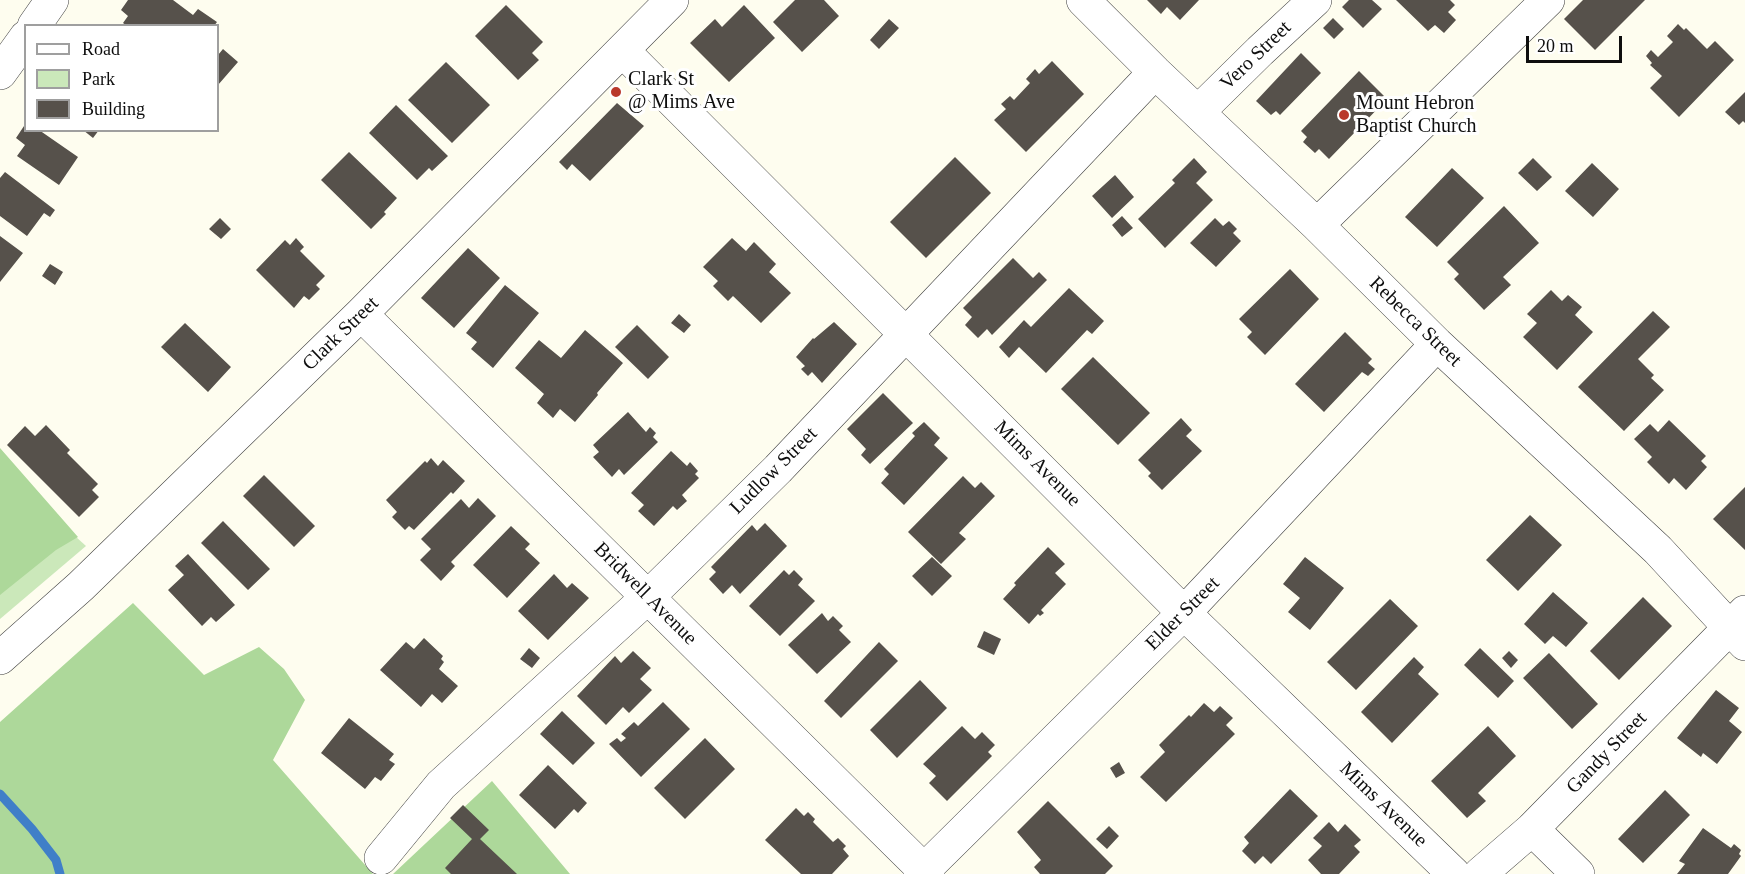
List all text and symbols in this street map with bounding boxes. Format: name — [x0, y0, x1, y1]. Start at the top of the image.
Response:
street label: Vero Street — [1216, 16, 1296, 96]
legend — [24, 24, 219, 132]
scale bar — [1529, 24, 1625, 62]
text: 20 m — [1537, 36, 1574, 56]
text: Road — [82, 39, 120, 59]
place label: Clark St @ Mims Ave — [628, 68, 735, 115]
text: Park — [82, 69, 115, 89]
marker: Clark St @ Mims Ave — [609, 85, 623, 99]
place label: Mount Hebron Baptist Church — [1356, 92, 1477, 139]
text: Building — [82, 99, 145, 119]
marker: Mount Hebron Baptist Church — [1337, 108, 1351, 122]
street label: Rebecca Street — [1364, 272, 1466, 372]
street label: Clark Street — [298, 292, 384, 376]
street label: Mims Avenue — [989, 416, 1085, 512]
street label: Ludlow Street — [725, 422, 823, 520]
street label: Bridwell Avenue — [589, 538, 701, 650]
street label: Elder Street — [1141, 572, 1225, 656]
street label: Gandy Street — [1562, 707, 1652, 799]
street label: Mims Avenue — [1334, 757, 1432, 853]

